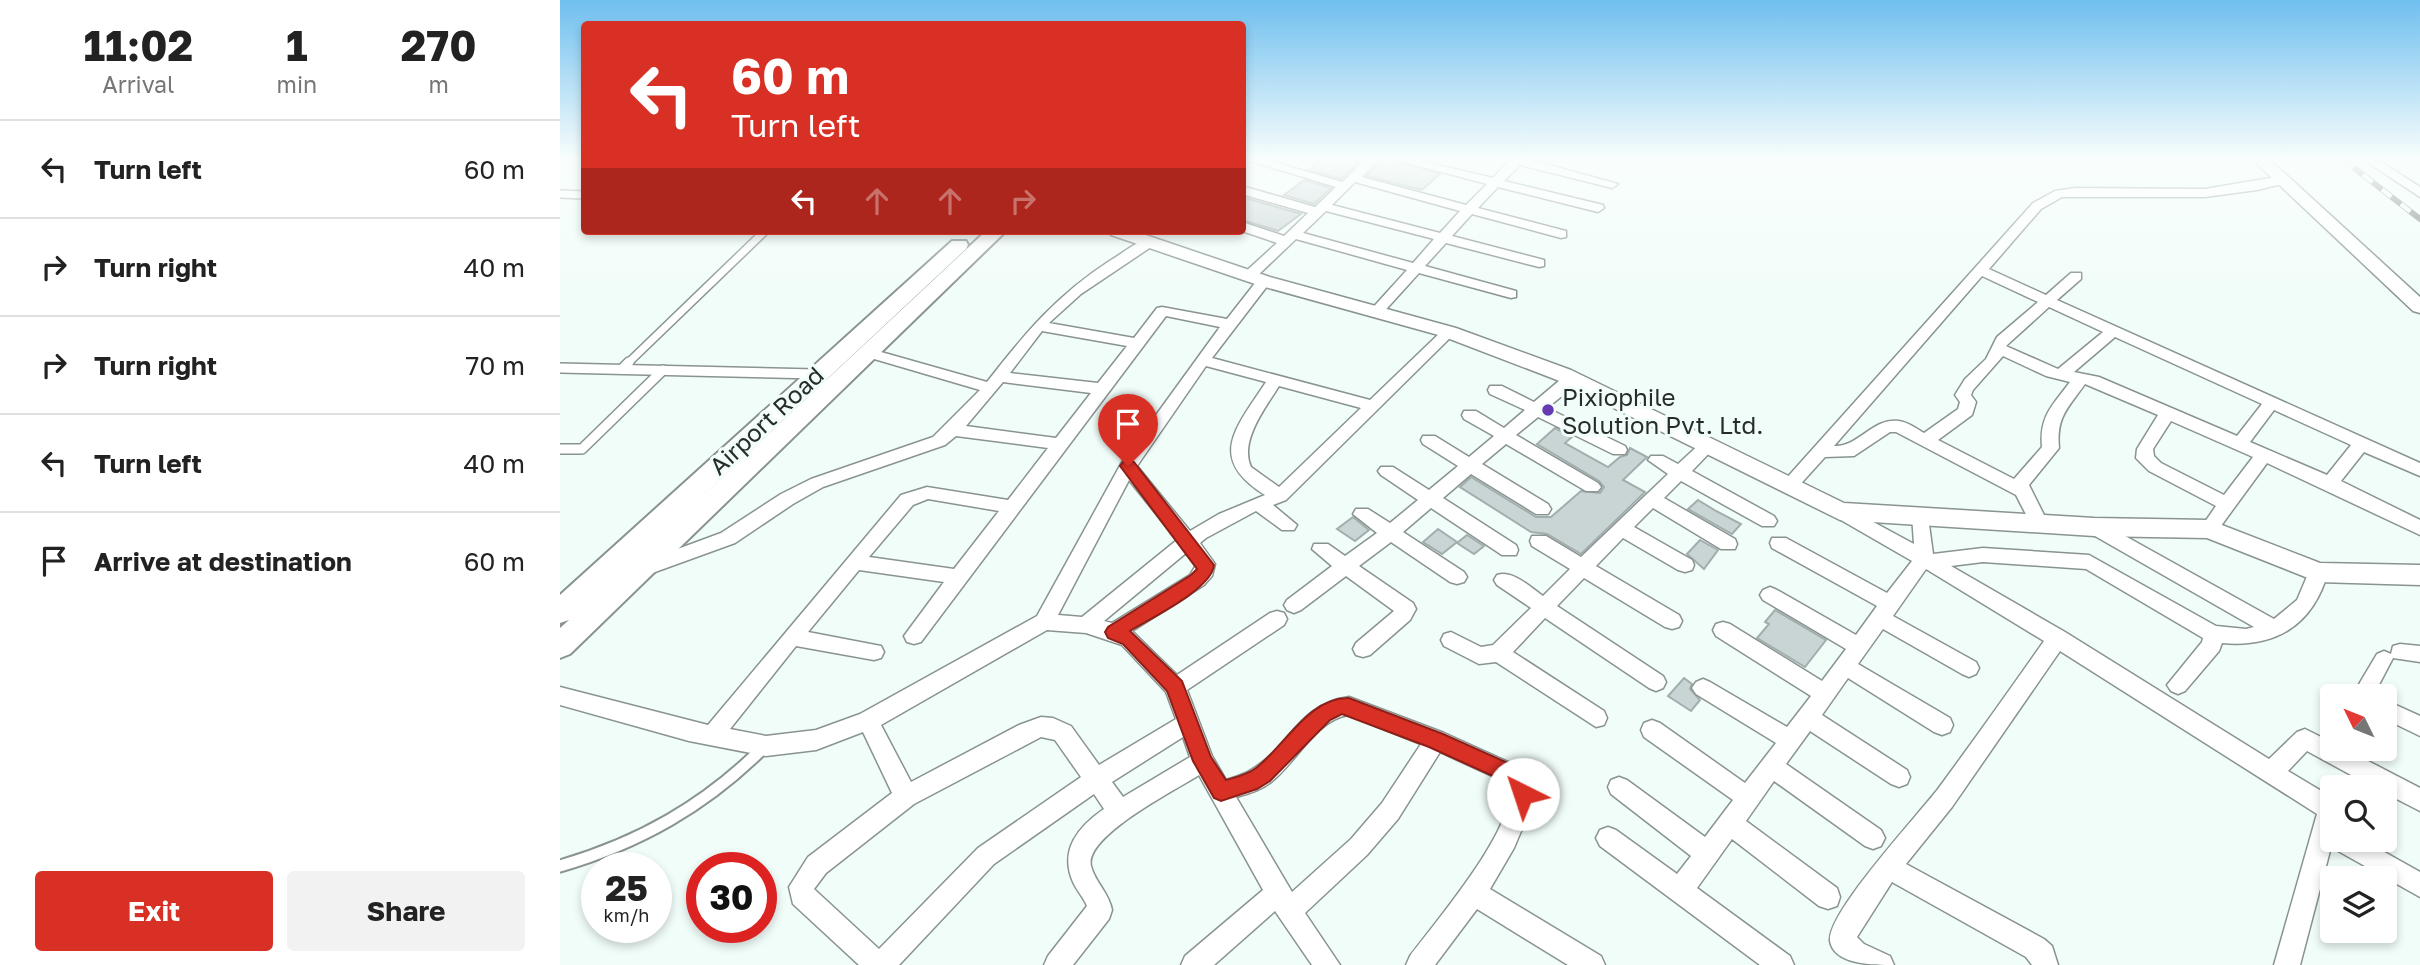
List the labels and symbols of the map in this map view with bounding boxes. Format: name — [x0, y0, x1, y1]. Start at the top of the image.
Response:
street label: Airport Road — [703, 360, 829, 480]
place label: Pixiophile Solution Pvt. Ltd. — [1562, 382, 1764, 439]
pin — [1098, 394, 1158, 466]
marker: Pixiophile Solution Pvt. Ltd. — [1540, 402, 1556, 418]
north arrow — [2320, 684, 2398, 761]
position arrow — [1486, 757, 1560, 831]
speed limit sign: 30 — [686, 852, 777, 943]

